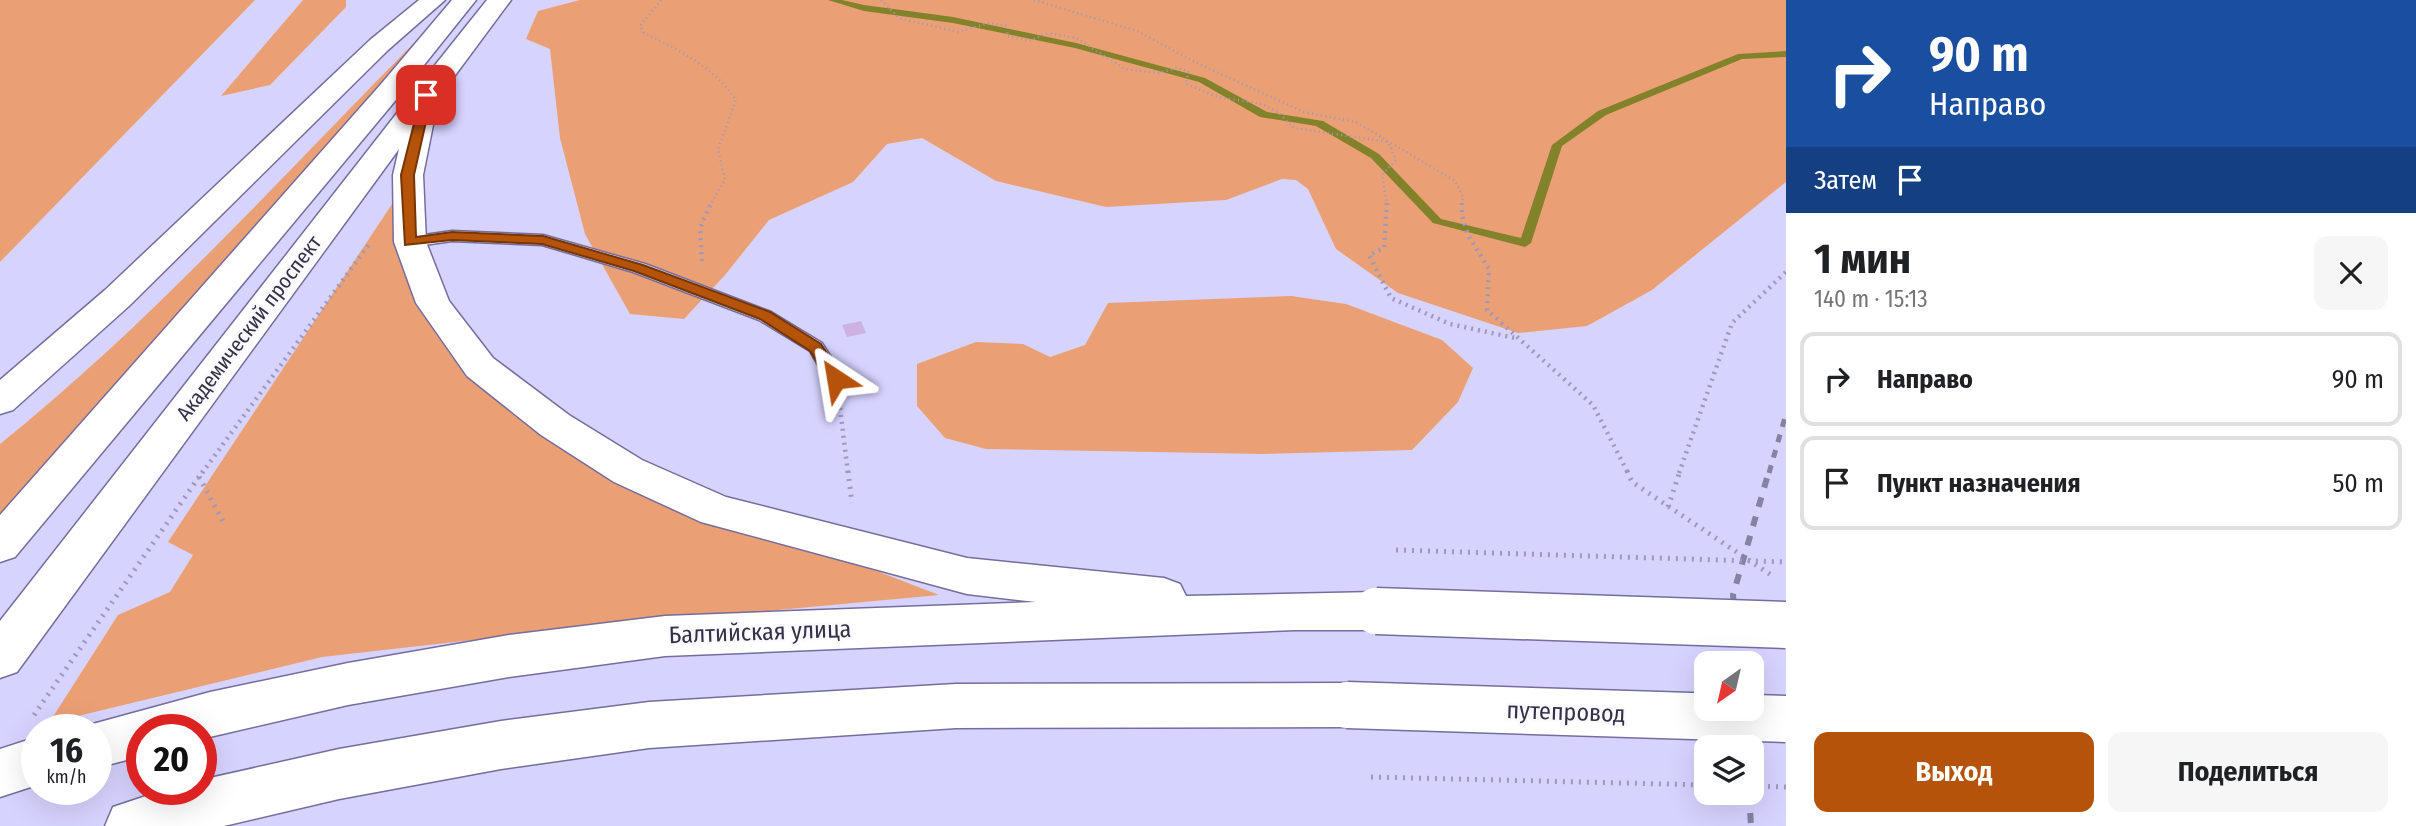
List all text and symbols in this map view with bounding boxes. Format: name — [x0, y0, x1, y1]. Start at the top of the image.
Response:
text: 90 m — [1929, 25, 2029, 84]
icon: right — [1814, 28, 1905, 119]
pin — [396, 65, 456, 125]
icon: arrive — [407, 76, 445, 114]
text: Направо — [1929, 85, 2046, 123]
icon: arrive — [1891, 161, 1929, 199]
text: Затем — [1814, 165, 1877, 196]
street label: Академический проспект — [171, 230, 327, 426]
text: 1 мин — [1814, 234, 1911, 284]
button: close — [2314, 236, 2388, 310]
text: 140 m · 15:13 — [1814, 285, 1928, 313]
position arrow — [799, 342, 873, 416]
icon: right — [1818, 360, 1856, 398]
text: Направо — [1877, 364, 1973, 395]
text: 90 m — [2332, 364, 2384, 395]
icon: arrive — [1818, 464, 1856, 502]
text: Пункт назначения — [1877, 468, 2081, 499]
text: 50 m — [2332, 468, 2384, 499]
street label: Балтийская улица — [668, 615, 852, 649]
north arrow — [1694, 651, 1764, 721]
map controls — [1694, 651, 1764, 805]
street label: путепровод — [1506, 696, 1626, 728]
speed limit sign: 20 — [126, 714, 217, 805]
text: 16 — [50, 729, 83, 771]
button: Выход — [1814, 732, 2094, 812]
button: Поделиться — [2108, 732, 2388, 812]
button: layers — [1694, 735, 1764, 805]
text: km/h — [46, 766, 87, 788]

